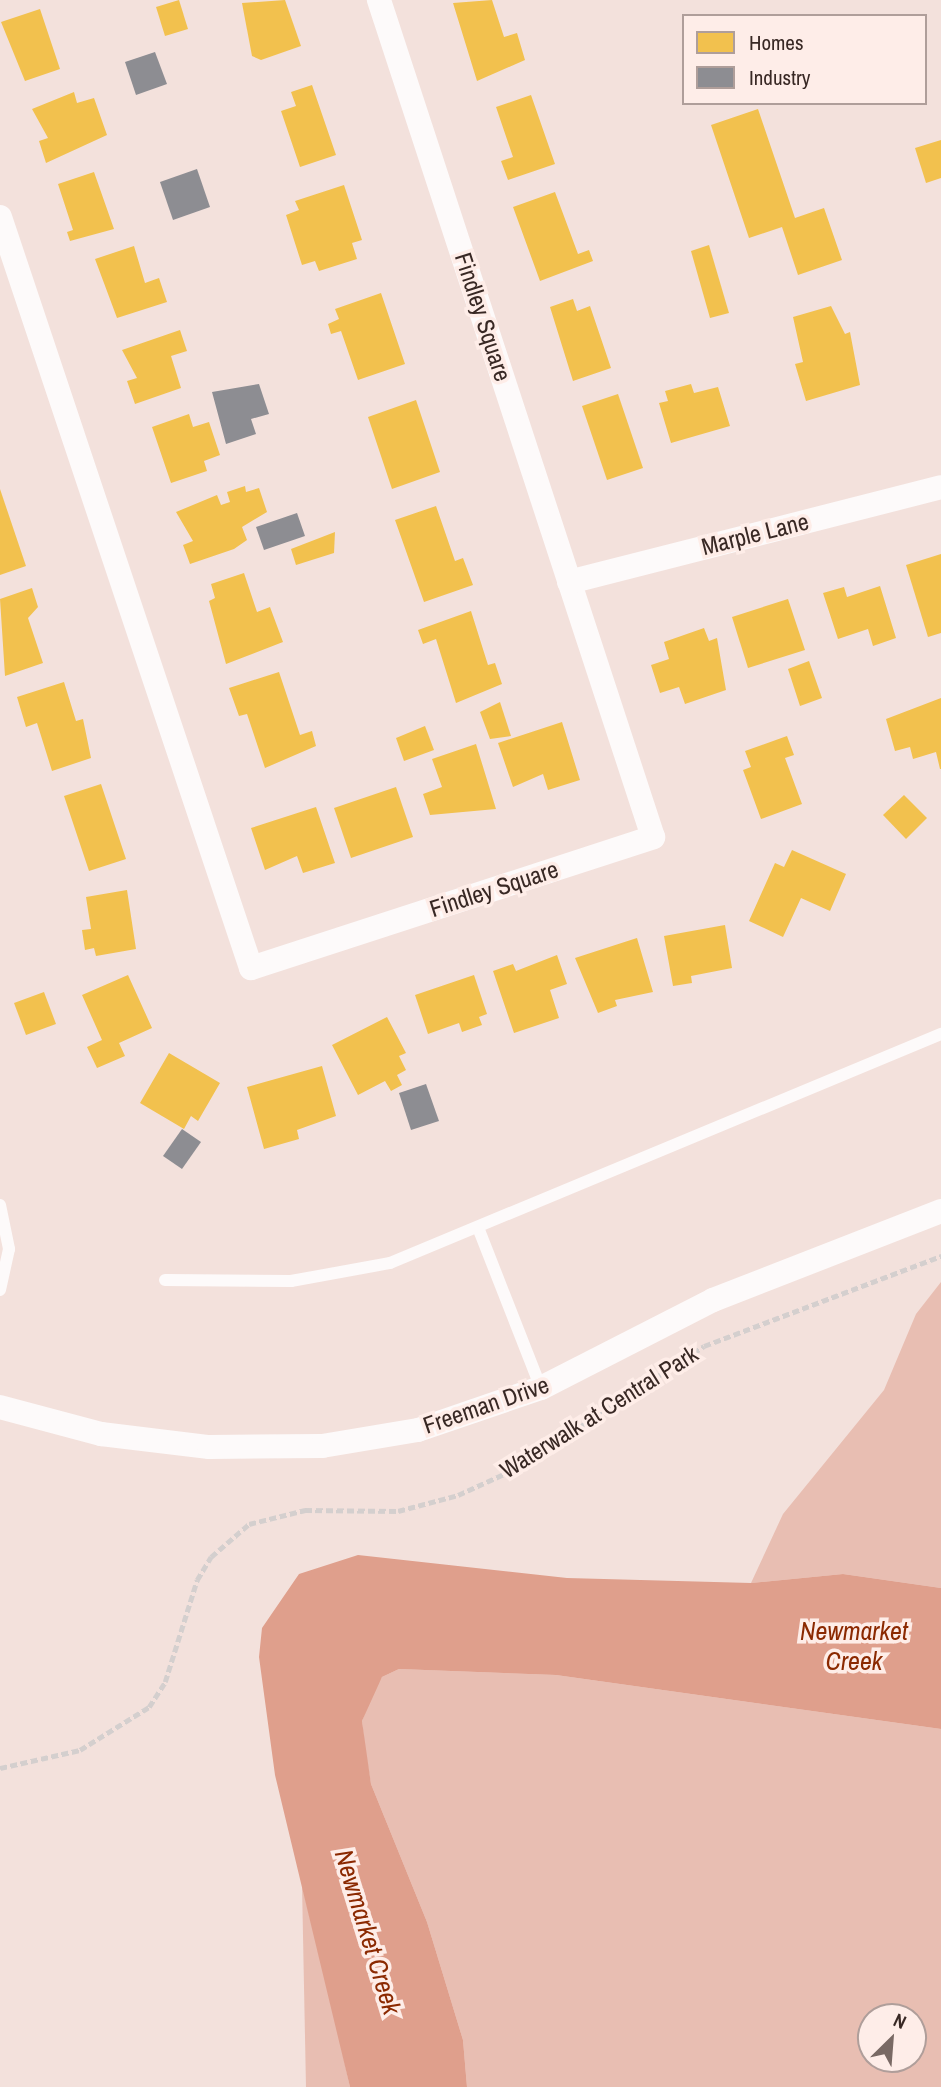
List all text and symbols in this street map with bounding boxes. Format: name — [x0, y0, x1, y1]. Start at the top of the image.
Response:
legend — [682, 14, 927, 105]
text: Homes — [749, 28, 804, 57]
text: Industry — [749, 63, 810, 92]
street label: Findley Square — [449, 249, 517, 385]
street label: Marple Lane — [698, 507, 812, 561]
street label: Findley Square — [426, 855, 562, 923]
street label: Waterwalk at Central Park — [495, 1339, 703, 1485]
street label: Freeman Drive — [419, 1370, 553, 1440]
water label: Newmarket Creek — [800, 1615, 908, 1676]
water label: Newmarket Creek — [328, 1846, 408, 2018]
north arrow — [857, 2003, 927, 2073]
text: N — [889, 2007, 911, 2035]

